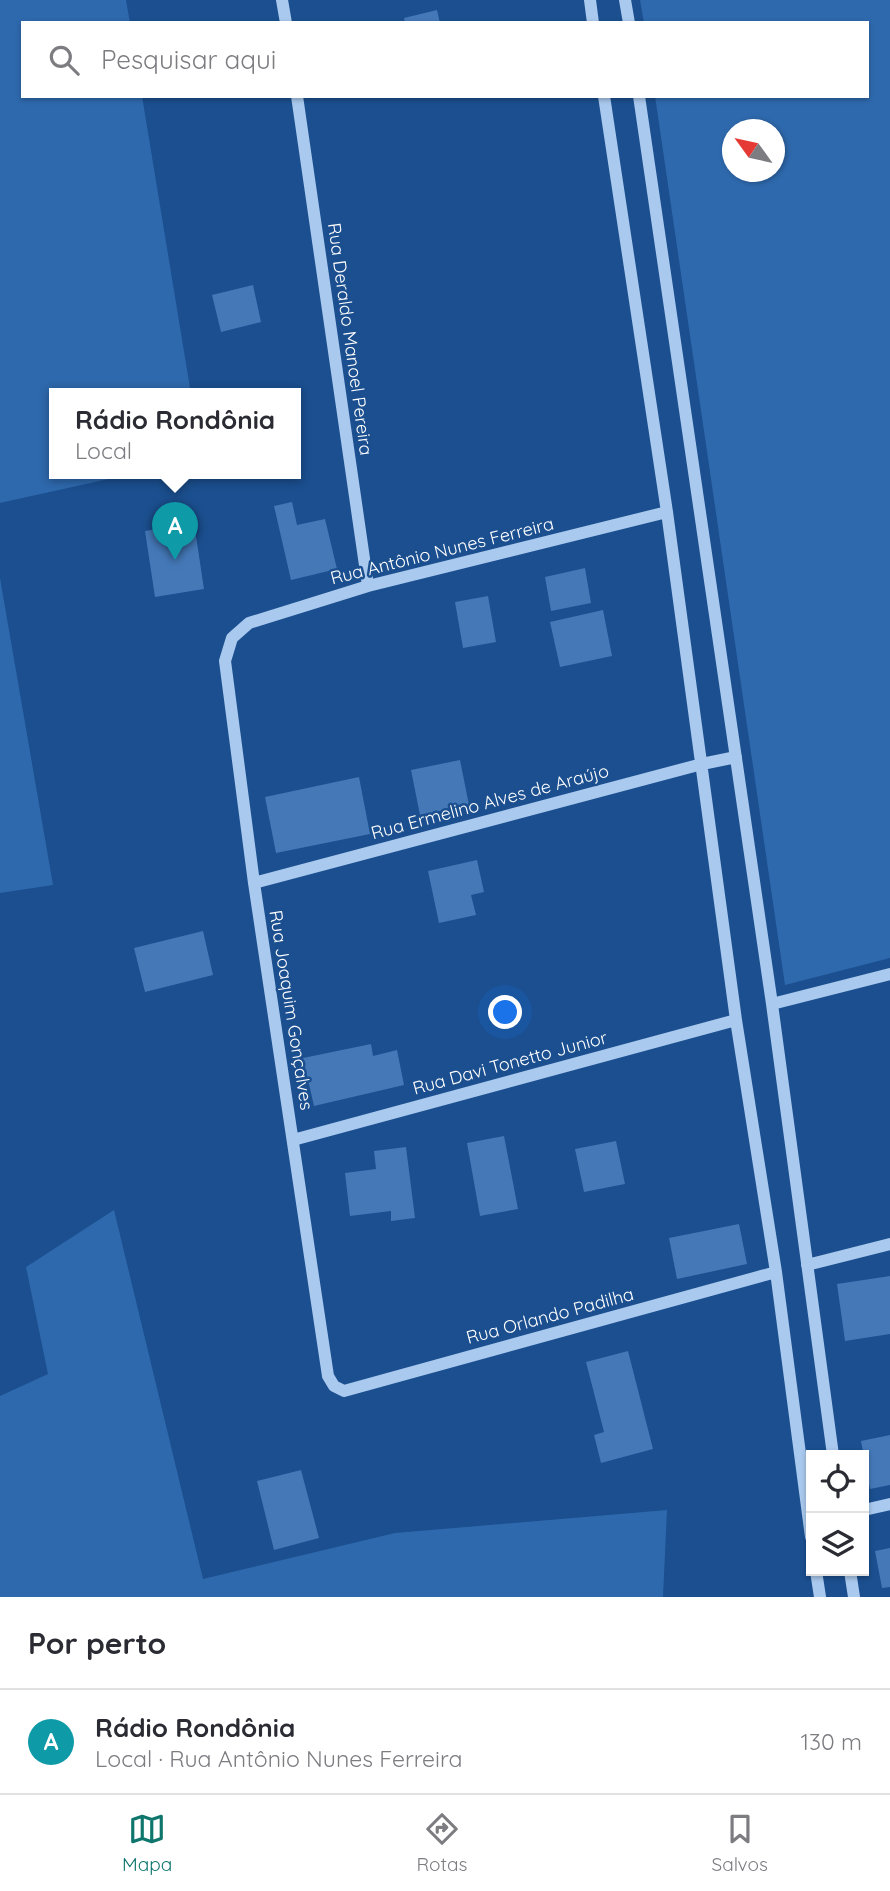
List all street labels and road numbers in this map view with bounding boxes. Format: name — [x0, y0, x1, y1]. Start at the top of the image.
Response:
street label: Rua Deraldo Manoel Pereira — [323, 221, 378, 457]
street label: Rua Antônio Nunes Ferreira — [328, 512, 556, 589]
street label: Rua Ermelino Alves de Araújo — [368, 759, 611, 844]
street label: Rua Joaquim Gonçalves — [264, 908, 319, 1112]
street label: Rua Davi Tonetto Junior — [410, 1025, 610, 1100]
street label: Rua Orlando Padilha — [464, 1282, 636, 1349]

